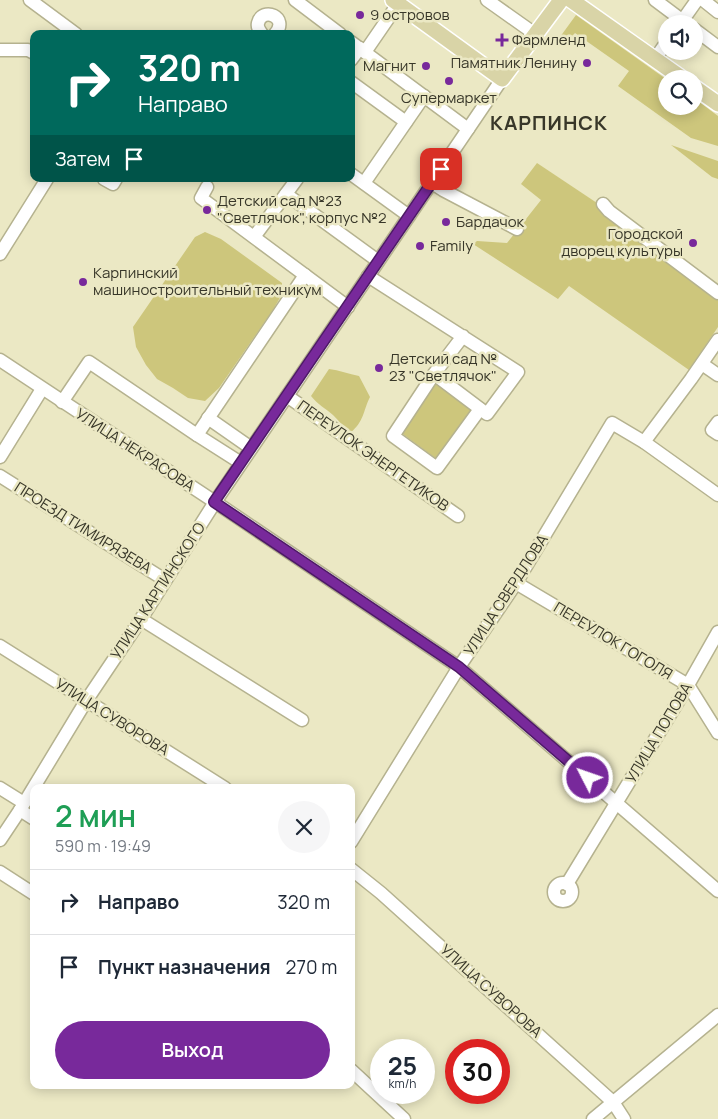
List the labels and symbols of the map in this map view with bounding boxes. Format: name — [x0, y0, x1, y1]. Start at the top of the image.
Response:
place label: 9 островов — [370, 4, 450, 25]
marker: 9 островов — [354, 9, 366, 21]
place label: Фармленд — [512, 29, 586, 50]
marker: Фармленд — [496, 34, 508, 46]
place label: Памятник Ленину — [451, 52, 577, 73]
place label: Магнит — [363, 55, 416, 76]
marker: Памятник Ленину — [581, 57, 593, 69]
marker: Магнит — [420, 60, 432, 72]
marker: Супермаркет — [443, 75, 455, 87]
place label: Супермаркет — [401, 87, 497, 108]
district label: КАРПИНСК — [490, 109, 608, 136]
pin — [420, 148, 462, 190]
place label: Детский сад №23 "Светлячок", корпус №2 — [217, 190, 387, 228]
marker: Детский сад №23 "Светлячок", корпус №2 — [201, 204, 213, 216]
place label: Бардачок — [456, 211, 525, 232]
marker: Бардачок — [440, 216, 452, 228]
place label: Городской дворец культуры — [561, 223, 683, 261]
place label: Family — [430, 235, 473, 256]
marker: Городской дворец культуры — [687, 237, 699, 249]
marker: Family — [414, 240, 426, 252]
place label: Карпинский машиностроительный техникум — [93, 262, 322, 300]
marker: Карпинский машиностроительный техникум — [77, 276, 89, 288]
place label: Детский сад № 23 "Светлячок" — [389, 348, 497, 386]
marker: Детский сад № 23 "Светлячок" — [373, 362, 385, 374]
street label: ПЕРЕУЛОК ЭНЕРГЕТИКОВ — [293, 395, 453, 516]
street label: УЛИЦА НЕКРАСОВА — [72, 403, 199, 496]
street label: ПРОЕЗД ТИМИРЯЗЕВА — [11, 477, 156, 579]
street label: УЛИЦА КАРПИНСКОГО — [105, 518, 210, 663]
street label: УЛИЦА СВЕРДЛОВА — [458, 530, 553, 659]
street label: ПЕРЕУЛОК ГОГОЛЯ — [550, 597, 677, 684]
street label: УЛИЦА СУВОРОВА — [51, 673, 174, 760]
street label: УЛИЦА ПОПОВА — [620, 678, 697, 787]
position arrow — [561, 751, 613, 803]
street label: УЛИЦА СУВОРОВА — [436, 939, 547, 1042]
speed limit sign: 30 — [445, 1039, 510, 1104]

